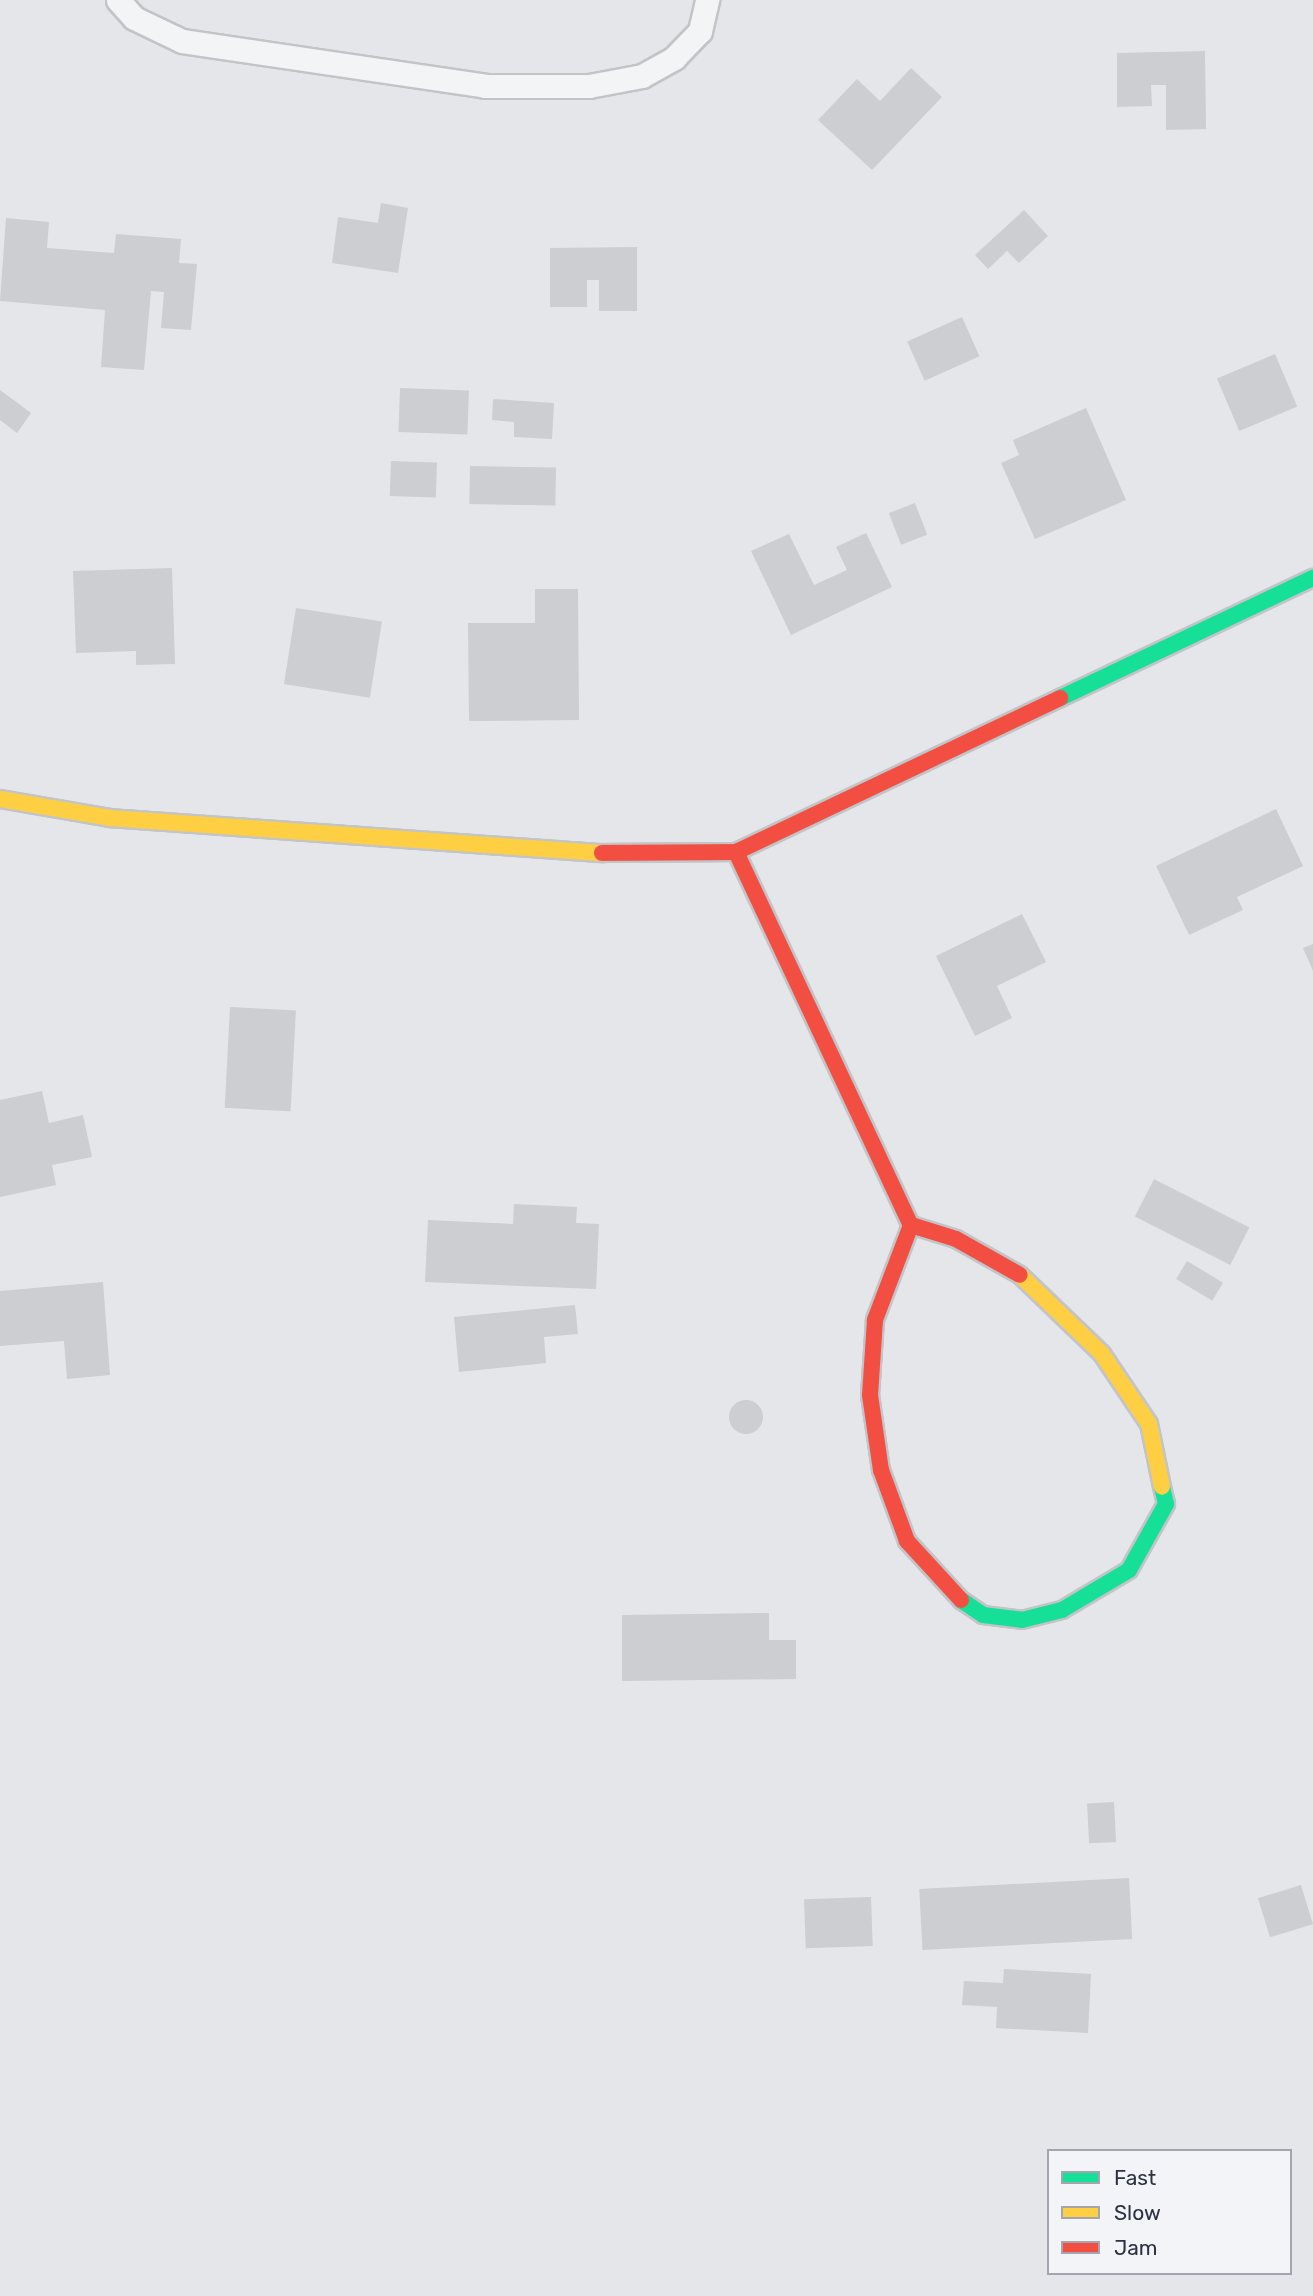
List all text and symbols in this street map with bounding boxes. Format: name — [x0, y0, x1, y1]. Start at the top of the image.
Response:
legend — [1047, 2149, 1292, 2275]
text: Fast — [1114, 2165, 1156, 2190]
text: Slow — [1114, 2200, 1161, 2225]
text: Jam — [1114, 2235, 1158, 2260]

